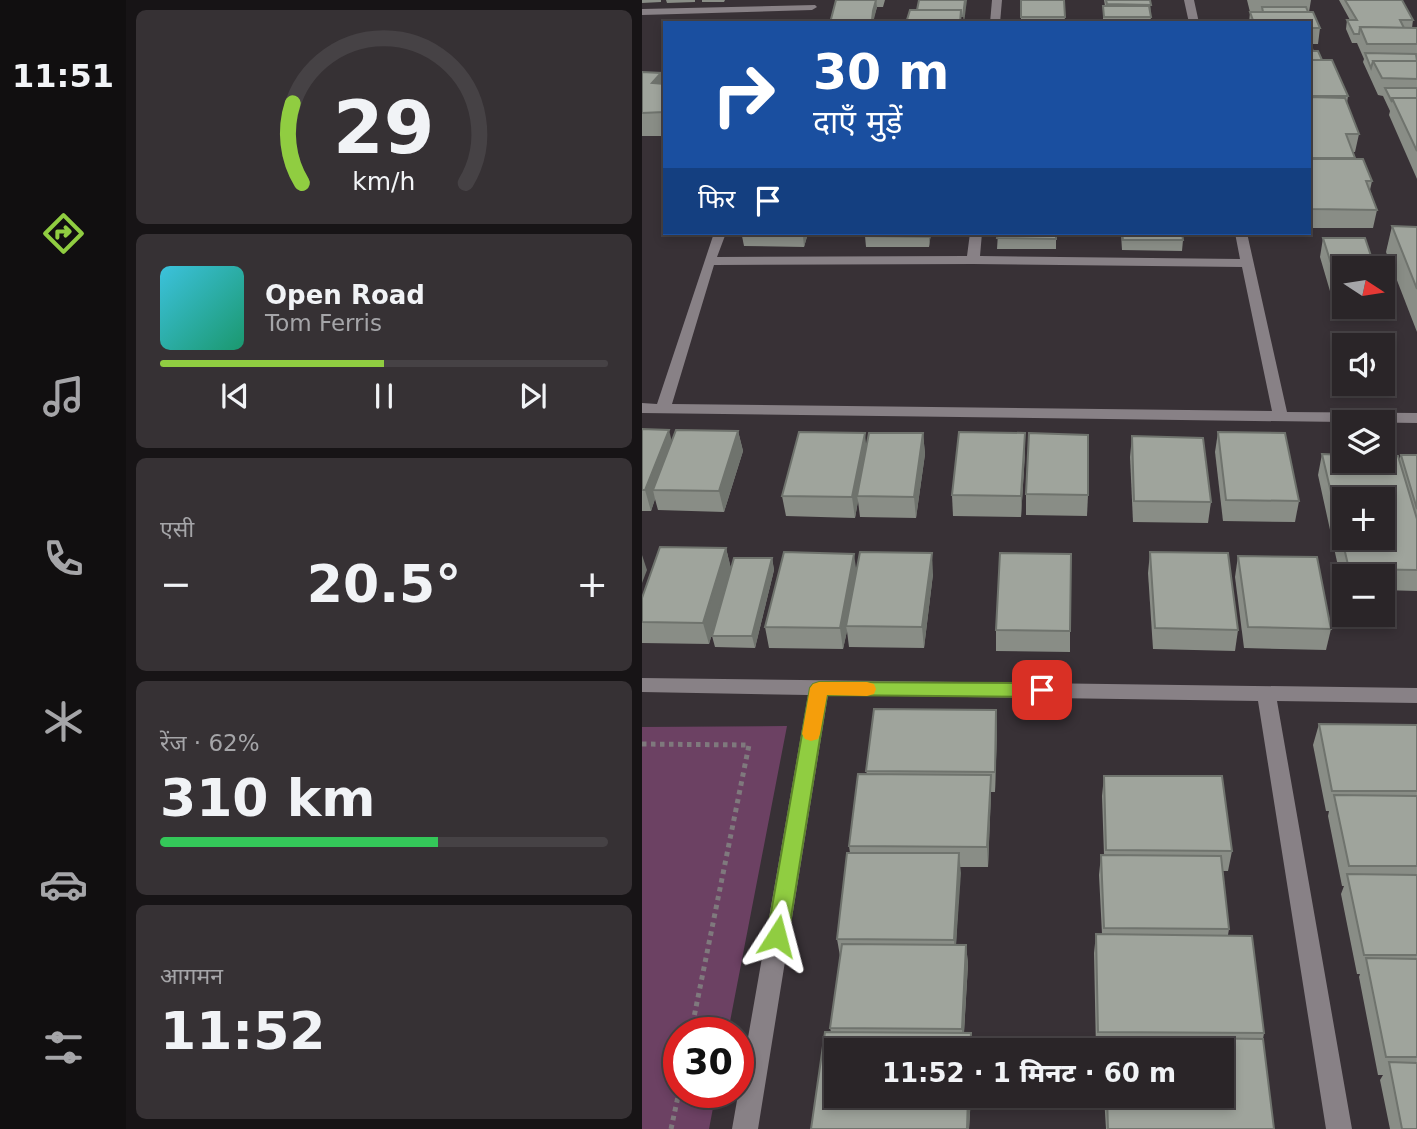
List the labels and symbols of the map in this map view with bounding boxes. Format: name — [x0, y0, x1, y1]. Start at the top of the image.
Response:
north arrow — [1332, 256, 1394, 318]
pin — [1012, 660, 1072, 720]
position arrow — [740, 899, 814, 973]
speed limit sign: 30 — [663, 1017, 754, 1108]

